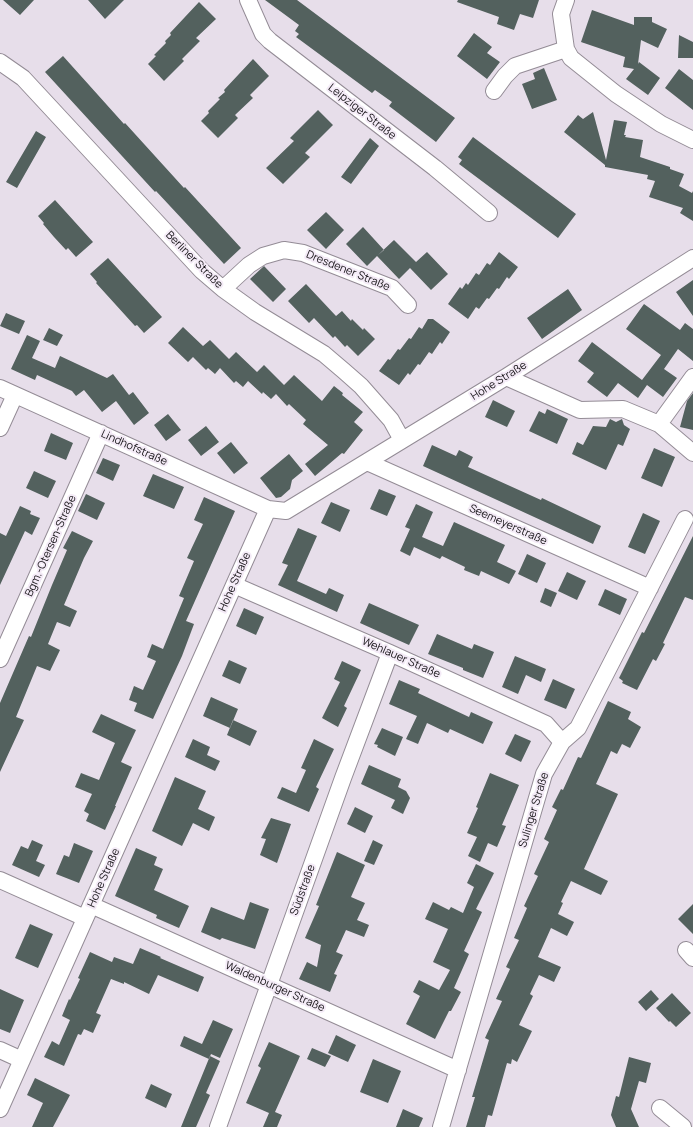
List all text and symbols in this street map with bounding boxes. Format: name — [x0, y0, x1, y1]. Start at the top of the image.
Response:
street label: Leipziger Straße — [325, 81, 399, 143]
street label: Berliner Straße — [163, 229, 225, 291]
street label: Dresdener Straße — [304, 248, 392, 294]
street label: Hohe Straße — [469, 359, 529, 403]
street label: Lindhofstraße — [99, 427, 169, 469]
street label: Bgm.-Otersen-Straße — [23, 493, 79, 599]
street label: Seemeyerstraße — [467, 502, 549, 548]
street label: Hohe Straße — [216, 550, 254, 614]
street label: Wehlauer Straße — [360, 635, 442, 681]
street label: Sulinger Straße — [516, 771, 552, 849]
street label: Hohe Straße — [85, 846, 123, 910]
street label: Südstraße — [288, 863, 318, 917]
street label: Waldenburger Straße — [223, 959, 327, 1015]

